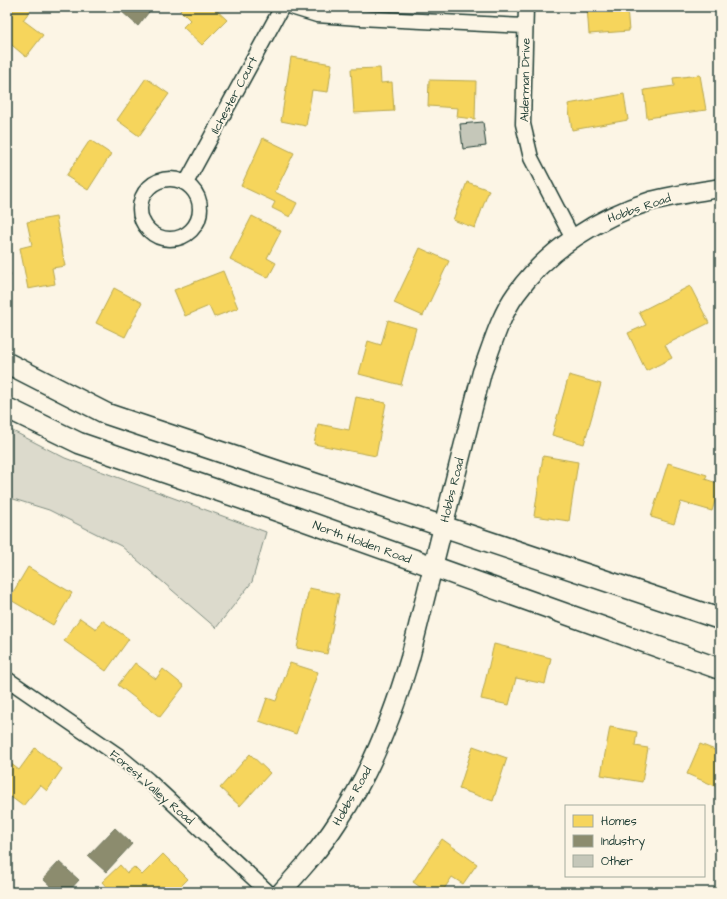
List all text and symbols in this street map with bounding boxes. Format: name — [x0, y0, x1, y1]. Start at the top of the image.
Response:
street label: Alderman Drive — [516, 37, 535, 122]
street label: Ilchester Court — [207, 53, 262, 137]
street label: Hobbs Road — [605, 190, 673, 227]
street label: Hobbs Road — [436, 456, 469, 524]
street label: North Holden Road — [310, 517, 413, 568]
street label: Forest Valley Road — [105, 746, 198, 830]
street label: Hobbs Road — [329, 763, 376, 829]
legend — [565, 805, 705, 877]
text: Homes — [601, 813, 637, 830]
text: Industry — [601, 833, 646, 851]
text: Other — [601, 853, 633, 870]

